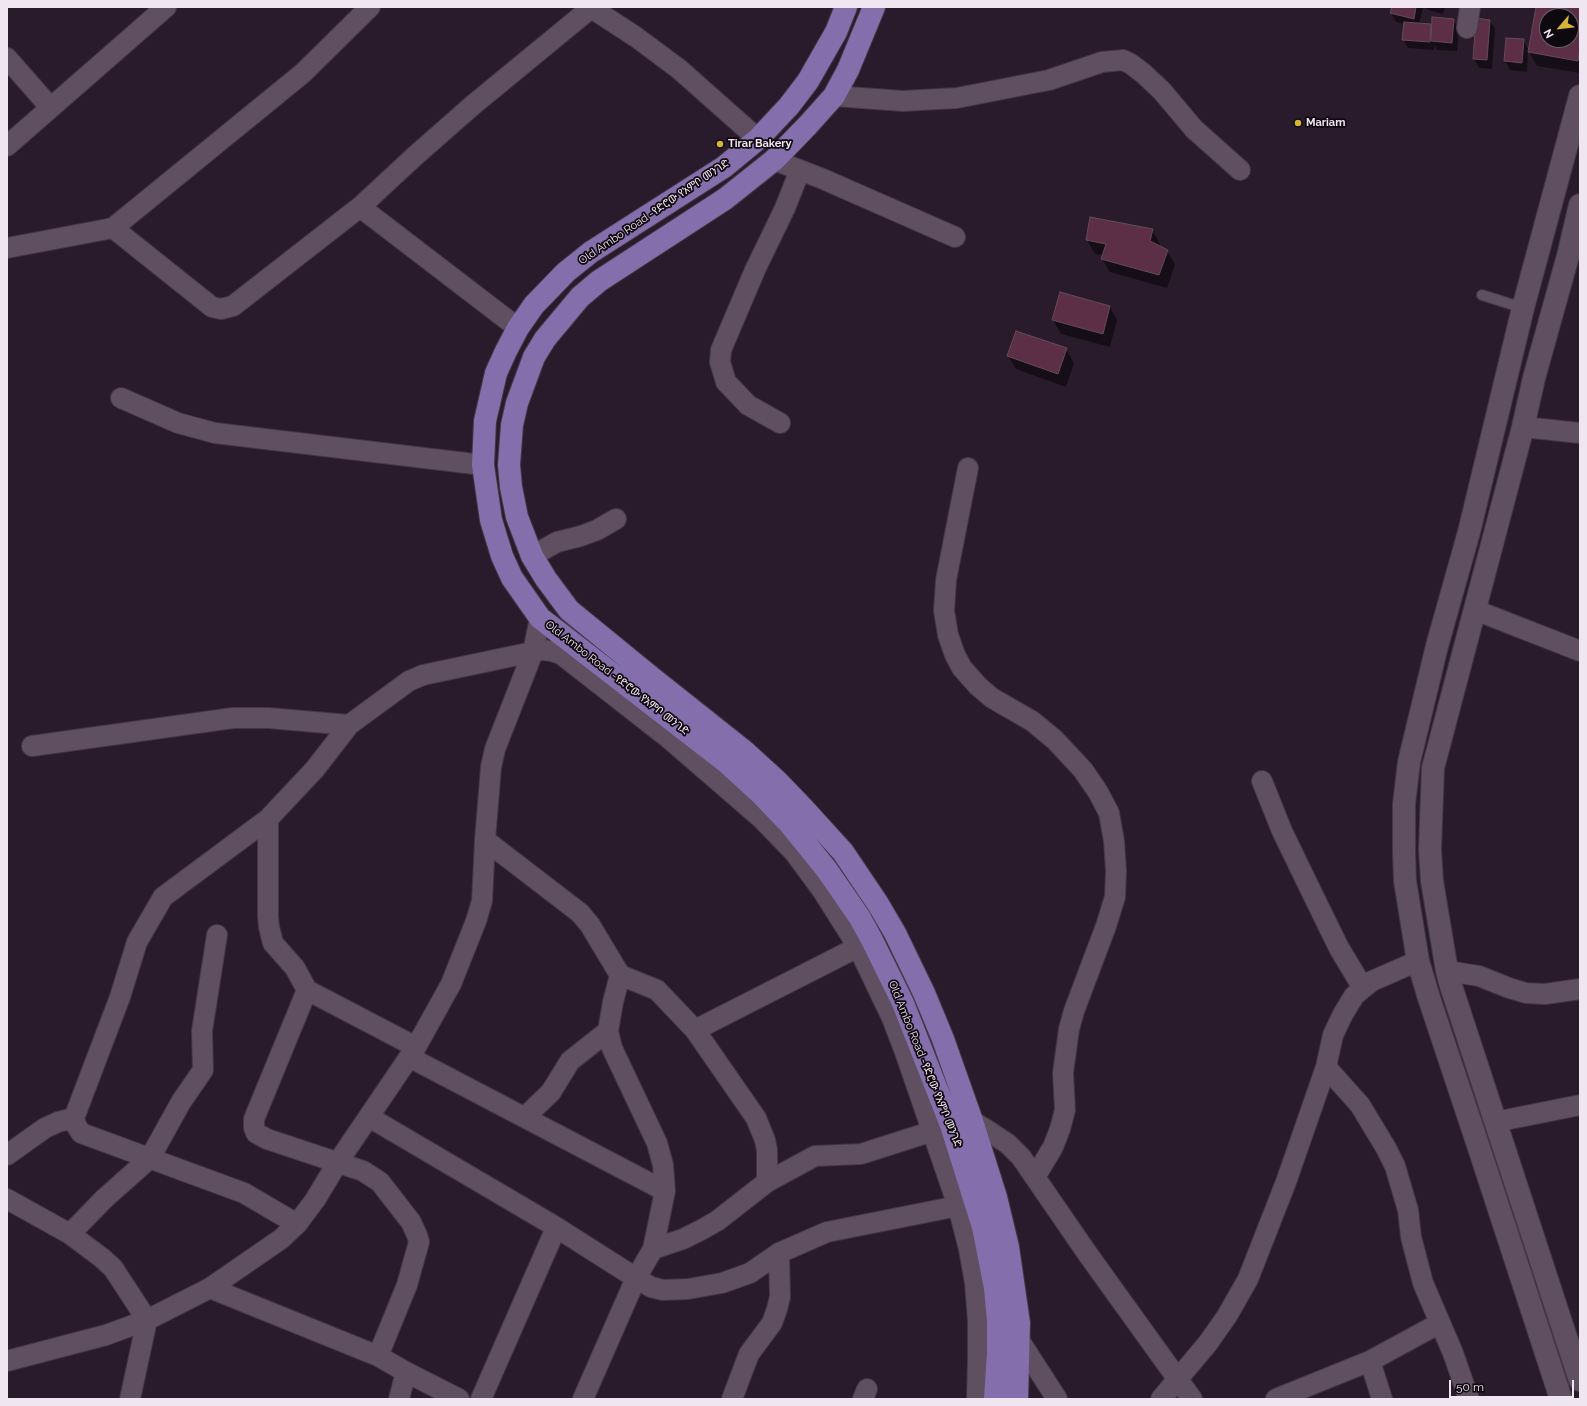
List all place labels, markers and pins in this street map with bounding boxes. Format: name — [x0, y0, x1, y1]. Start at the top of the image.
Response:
place label: Mariam — [1306, 116, 1345, 130]
marker: Mariam — [1293, 118, 1303, 128]
place label: Tirar Bakery — [728, 137, 792, 151]
marker: Tirar Bakery — [715, 139, 725, 149]

